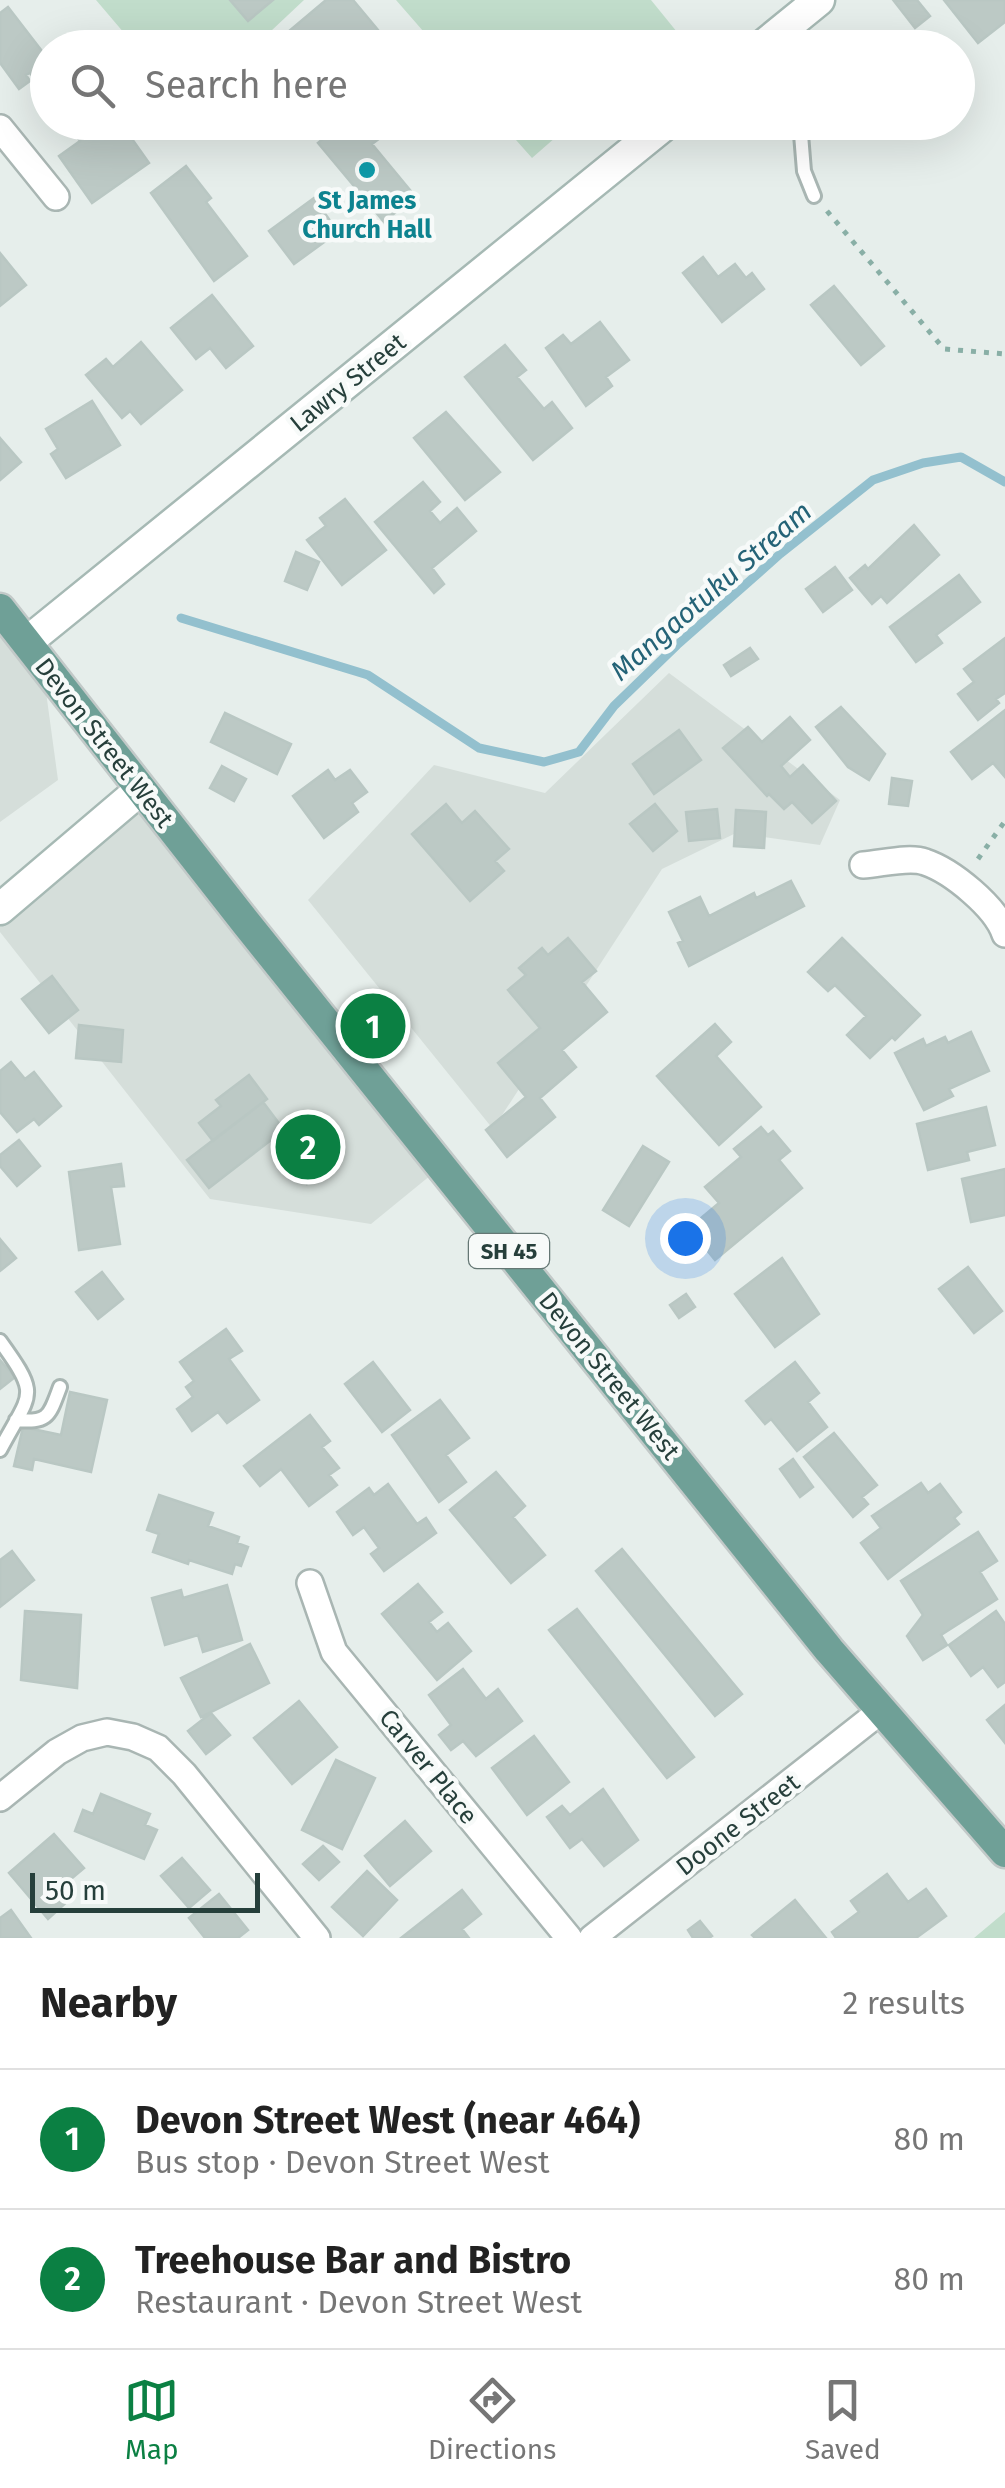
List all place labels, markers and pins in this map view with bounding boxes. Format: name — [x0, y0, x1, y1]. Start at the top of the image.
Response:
marker: St James Church Hall — [356, 159, 378, 181]
place label: St James Church Hall — [302, 186, 432, 245]
pin: 1 — [340, 988, 406, 1064]
pin: 2 — [276, 1110, 340, 1184]

